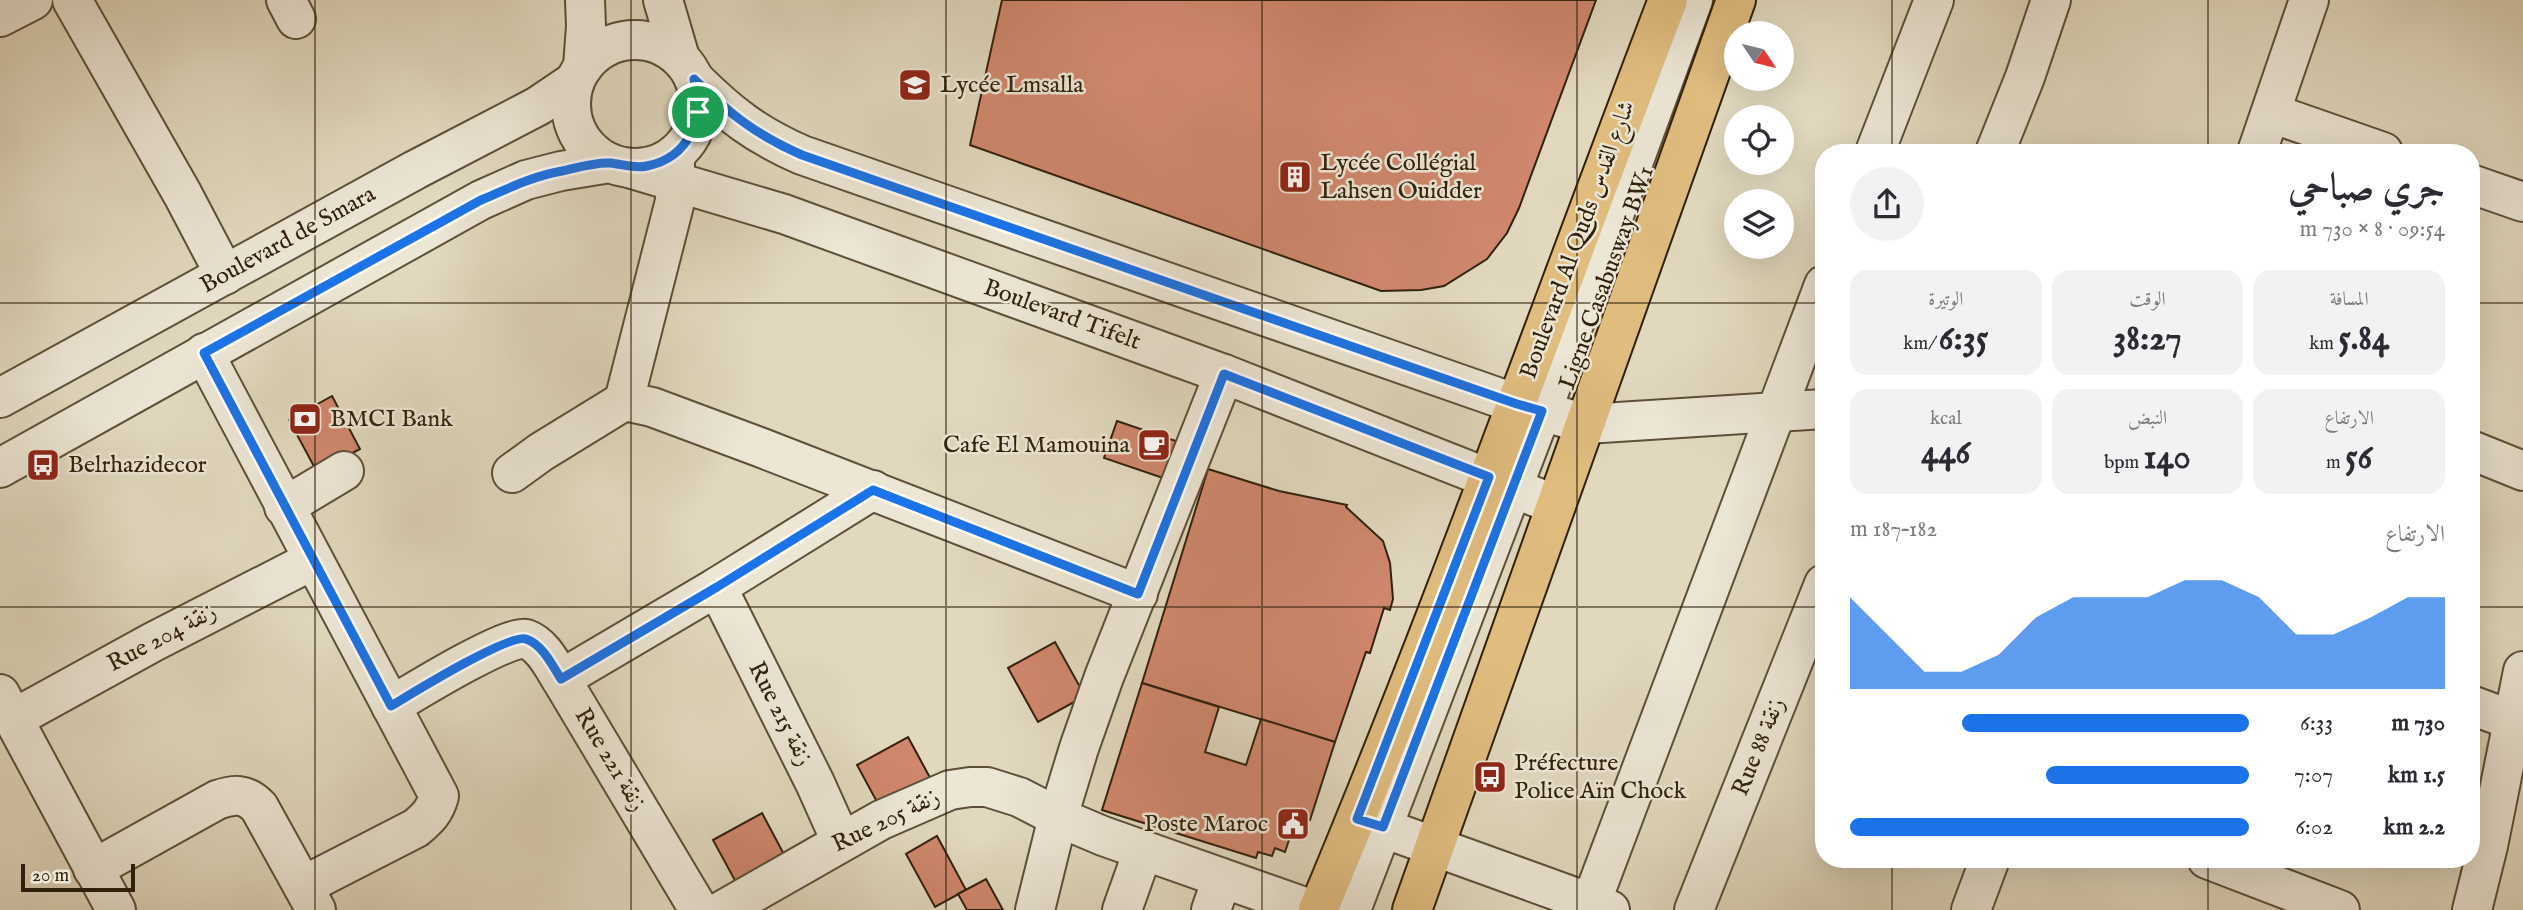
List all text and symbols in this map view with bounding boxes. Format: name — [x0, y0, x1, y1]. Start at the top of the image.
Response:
north arrow — [1724, 21, 1794, 91]
map controls — [1724, 21, 1794, 259]
school or university icon: Lycée Lmsalla — [896, 66, 934, 104]
place label: Lycée Lmsalla — [940, 70, 1084, 101]
pin — [668, 82, 728, 142]
icon: arrive — [679, 93, 717, 131]
street label: Boulevard Al Quds شارع القدس — [1513, 97, 1646, 384]
button: locate — [1724, 105, 1794, 175]
place label: Lycée Collégial Lahsen Ouidder — [1320, 148, 1482, 207]
building icon: Lycée Collégial Lahsen Ouidder — [1276, 158, 1314, 196]
street label: Ligne Casabusway BW1 — [1552, 162, 1662, 394]
text: جري صباحي — [2288, 165, 2445, 213]
button: share — [1850, 167, 1924, 241]
street label: Boulevard de Smara — [195, 179, 382, 301]
button: layers — [1724, 189, 1794, 259]
text: 09:54 · 8 × 730 m — [2299, 215, 2445, 244]
street label: Boulevard Tifelt — [979, 272, 1145, 358]
text: الوتيرة — [1928, 288, 1963, 312]
text: الوقت — [2129, 288, 2166, 312]
text: المسافة — [2330, 288, 2369, 312]
text: 6:35 — [1939, 317, 1988, 362]
text: 38:27 — [2113, 317, 2182, 362]
text: 5.84 — [2338, 317, 2389, 362]
text: /km — [1903, 332, 1939, 356]
text: km — [2309, 332, 2338, 356]
bank icon: BMCI Bank — [286, 400, 324, 438]
place label: BMCI Bank — [330, 404, 453, 435]
text: kcal — [1930, 407, 1962, 431]
text: النبض — [2128, 407, 2167, 431]
text: الارتفاع — [2325, 407, 2374, 431]
cafe icon: Cafe El Mamouina — [1135, 426, 1173, 464]
place label: Cafe El Mamouina — [943, 430, 1131, 461]
text: 446 — [1921, 431, 1970, 476]
text: 140 — [2143, 436, 2191, 481]
text: 56 — [2345, 436, 2372, 481]
bus stop icon: Belrhazidecor — [24, 446, 62, 484]
place label: Belrhazidecor — [68, 450, 207, 481]
text: bpm — [2104, 451, 2143, 475]
text: m — [2326, 451, 2345, 475]
text: 182–187 m — [1850, 515, 1937, 544]
text: الارتفاع — [2385, 520, 2445, 549]
street label: Rue 204 زنقة — [102, 596, 222, 680]
street label: Rue 215 زنقة — [740, 656, 820, 772]
street label: Rue 88 زنقة — [1725, 693, 1793, 801]
street label: Rue 221 زنقة — [567, 702, 653, 818]
text: 6:33 — [2300, 709, 2333, 738]
text: 730 m — [2392, 709, 2445, 738]
place label: Préfecture Police Aïn Chock — [1514, 748, 1686, 807]
bus stop icon: Préfecture Police Aïn Chock — [1471, 758, 1509, 796]
text: 7:07 — [2294, 761, 2333, 790]
text: 1.5 km — [2388, 761, 2445, 790]
street label: Rue 205 زنقة — [827, 782, 945, 860]
public building icon: Poste Maroc — [1274, 805, 1312, 843]
place label: Poste Maroc — [1144, 809, 1268, 840]
text: 6:02 — [2295, 813, 2333, 842]
text: 2.2 km — [2383, 813, 2445, 842]
scale bar — [21, 861, 135, 893]
text: 20 m — [32, 864, 69, 888]

